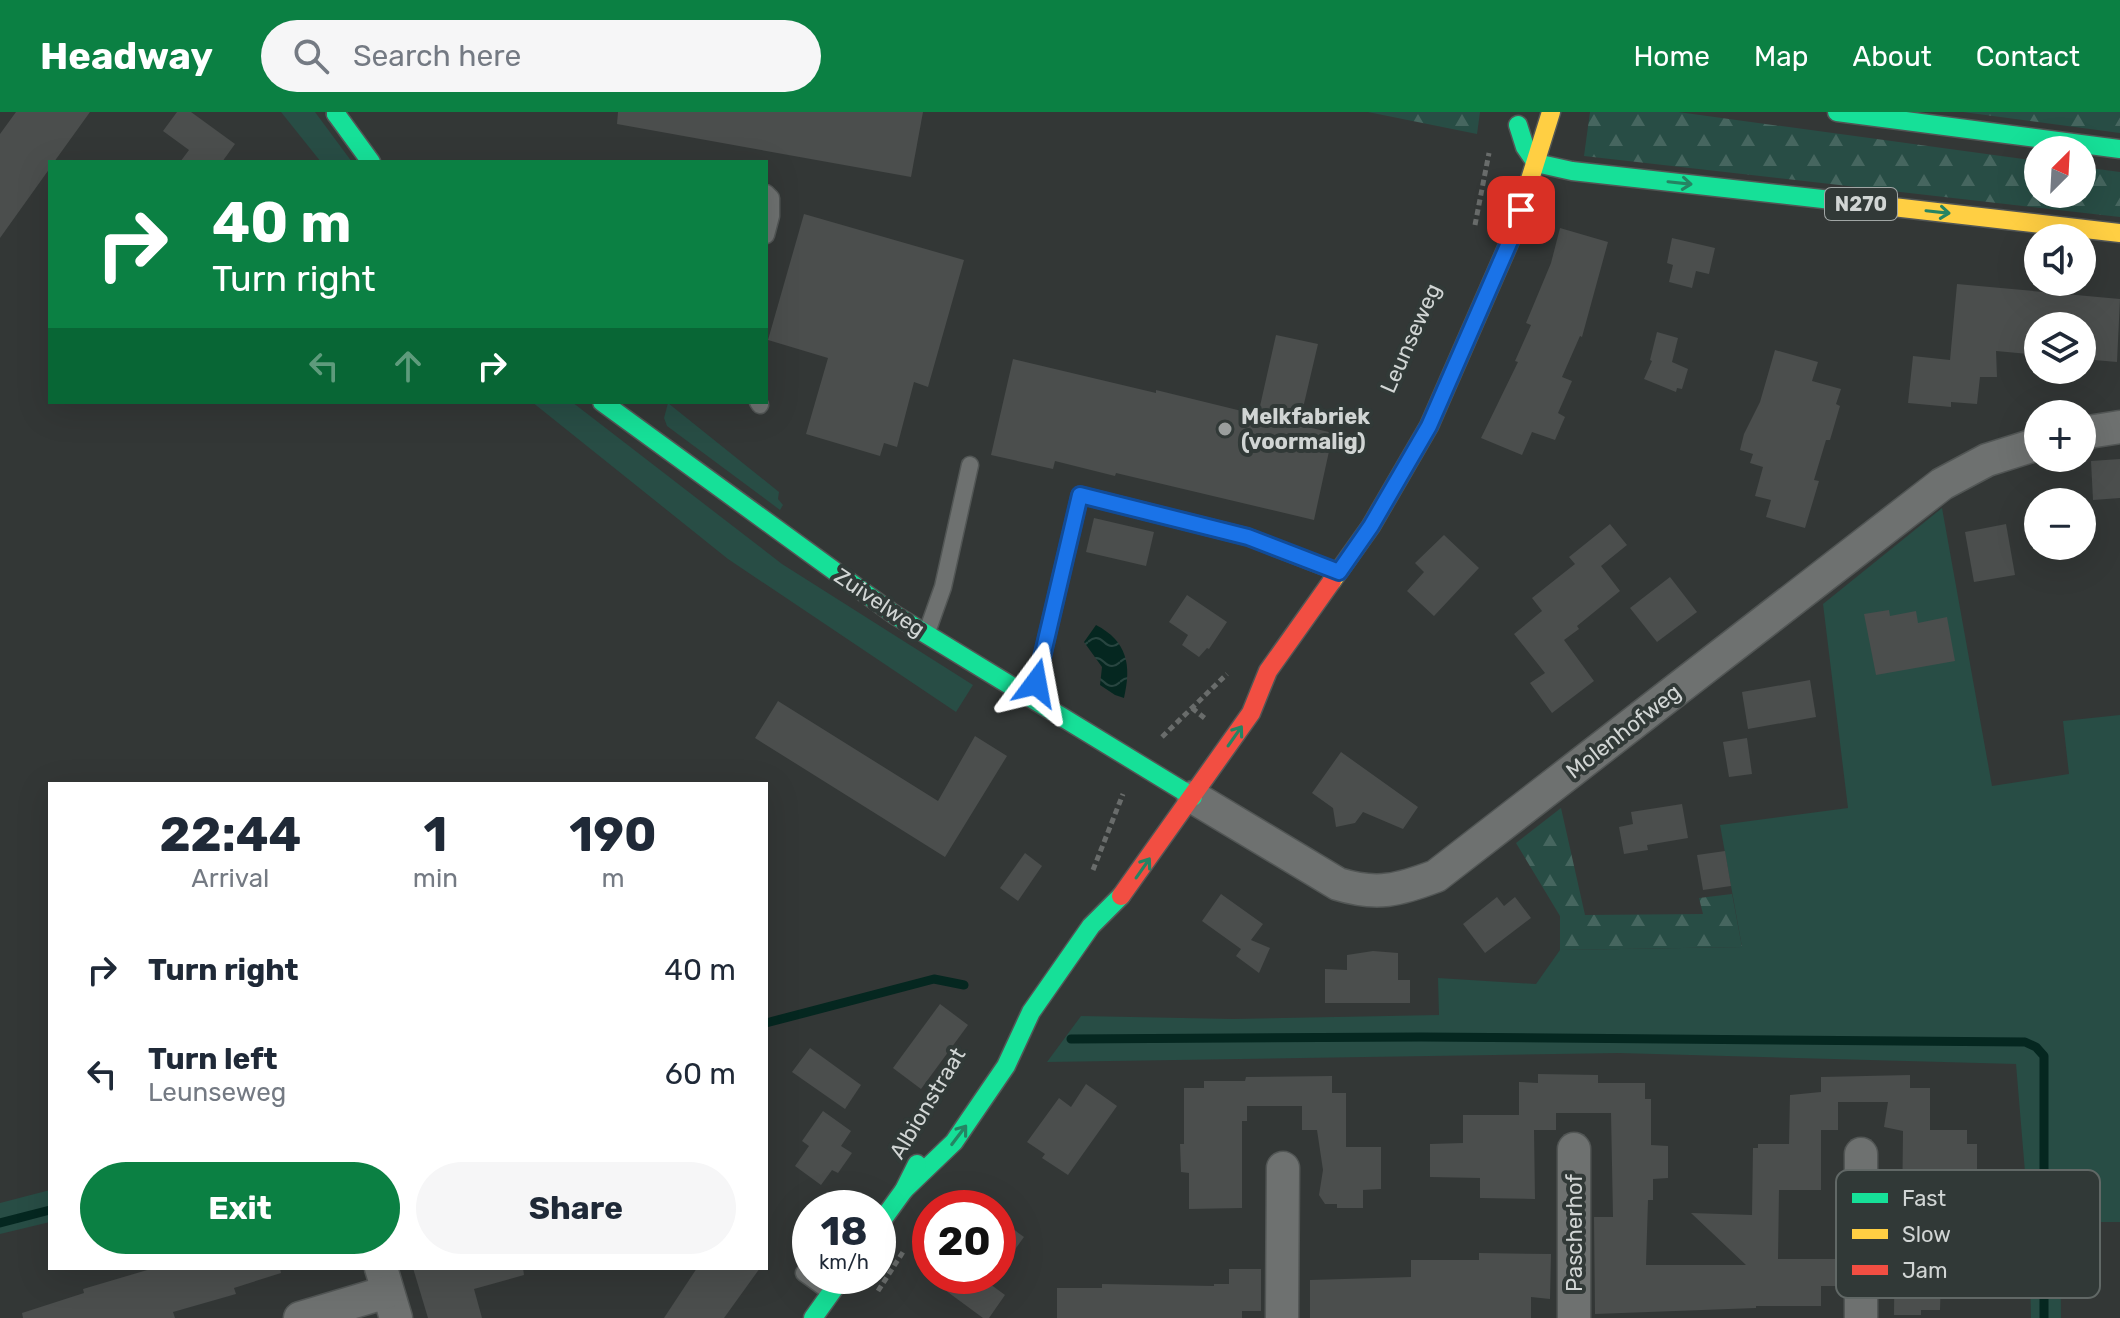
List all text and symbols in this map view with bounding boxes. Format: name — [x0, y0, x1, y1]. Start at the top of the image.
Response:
search box — [261, 20, 821, 92]
text: Headway — [40, 33, 213, 79]
icon: search — [289, 34, 333, 78]
text: Search here — [353, 38, 521, 74]
text: Home — [1633, 40, 1710, 73]
text: Map — [1754, 40, 1808, 73]
text: About — [1852, 40, 1932, 73]
text: Contact — [1976, 40, 2080, 73]
north arrow — [2024, 136, 2096, 208]
map controls — [2024, 136, 2096, 560]
pin — [1487, 176, 1555, 244]
one-way arrow — [1666, 176, 1693, 191]
icon: arrive — [1499, 188, 1543, 232]
road number: N270 — [1825, 188, 1897, 220]
text: 40 m — [212, 190, 352, 256]
icon: right — [80, 192, 184, 296]
one-way arrow — [1925, 205, 1950, 220]
button: sound — [2024, 224, 2096, 296]
text: Turn right — [212, 257, 376, 300]
street label: Leunseweg — [1374, 279, 1447, 397]
button: layers — [2024, 312, 2096, 384]
icon: left — [302, 344, 346, 388]
icon: ahead — [386, 344, 430, 388]
icon: right — [470, 344, 514, 388]
button: + — [2024, 400, 2096, 472]
place label: Melkfabriek (voormalig) — [1241, 403, 1370, 455]
marker: Melkfabriek (voormalig) — [1216, 420, 1234, 438]
button: − — [2024, 488, 2096, 560]
street label: Zuivelweg — [829, 562, 930, 643]
position arrow — [994, 641, 1078, 725]
street label: Molenhofweg — [1561, 678, 1686, 785]
one-way arrow — [1227, 726, 1243, 748]
text: 22:44 — [159, 806, 301, 863]
text: 1 — [423, 806, 447, 863]
text: 190 — [569, 806, 657, 863]
one-way arrow — [1135, 858, 1151, 880]
text: Arrival — [191, 863, 269, 894]
text: min — [413, 863, 458, 894]
text: m — [601, 863, 625, 894]
icon: right — [80, 948, 124, 992]
text: Turn right — [148, 952, 299, 988]
text: 40 m — [664, 952, 736, 988]
text: Turn left — [148, 1041, 278, 1077]
street label: Albionstraat — [884, 1042, 971, 1164]
icon: left — [80, 1052, 124, 1096]
text: 60 m — [665, 1056, 736, 1092]
text: Leunseweg — [148, 1077, 286, 1108]
one-way arrow — [950, 1125, 967, 1146]
button: Exit — [80, 1162, 400, 1254]
button: Share — [416, 1162, 736, 1254]
legend — [1836, 1170, 2100, 1298]
street label: Pascherhof — [1561, 1174, 1588, 1292]
text: Fast — [1902, 1185, 1947, 1212]
speed limit sign: 20 — [912, 1190, 1016, 1294]
text: 18 — [821, 1208, 867, 1255]
text: Slow — [1902, 1221, 1951, 1248]
text: km/h — [819, 1250, 869, 1274]
text: Jam — [1902, 1257, 1948, 1284]

